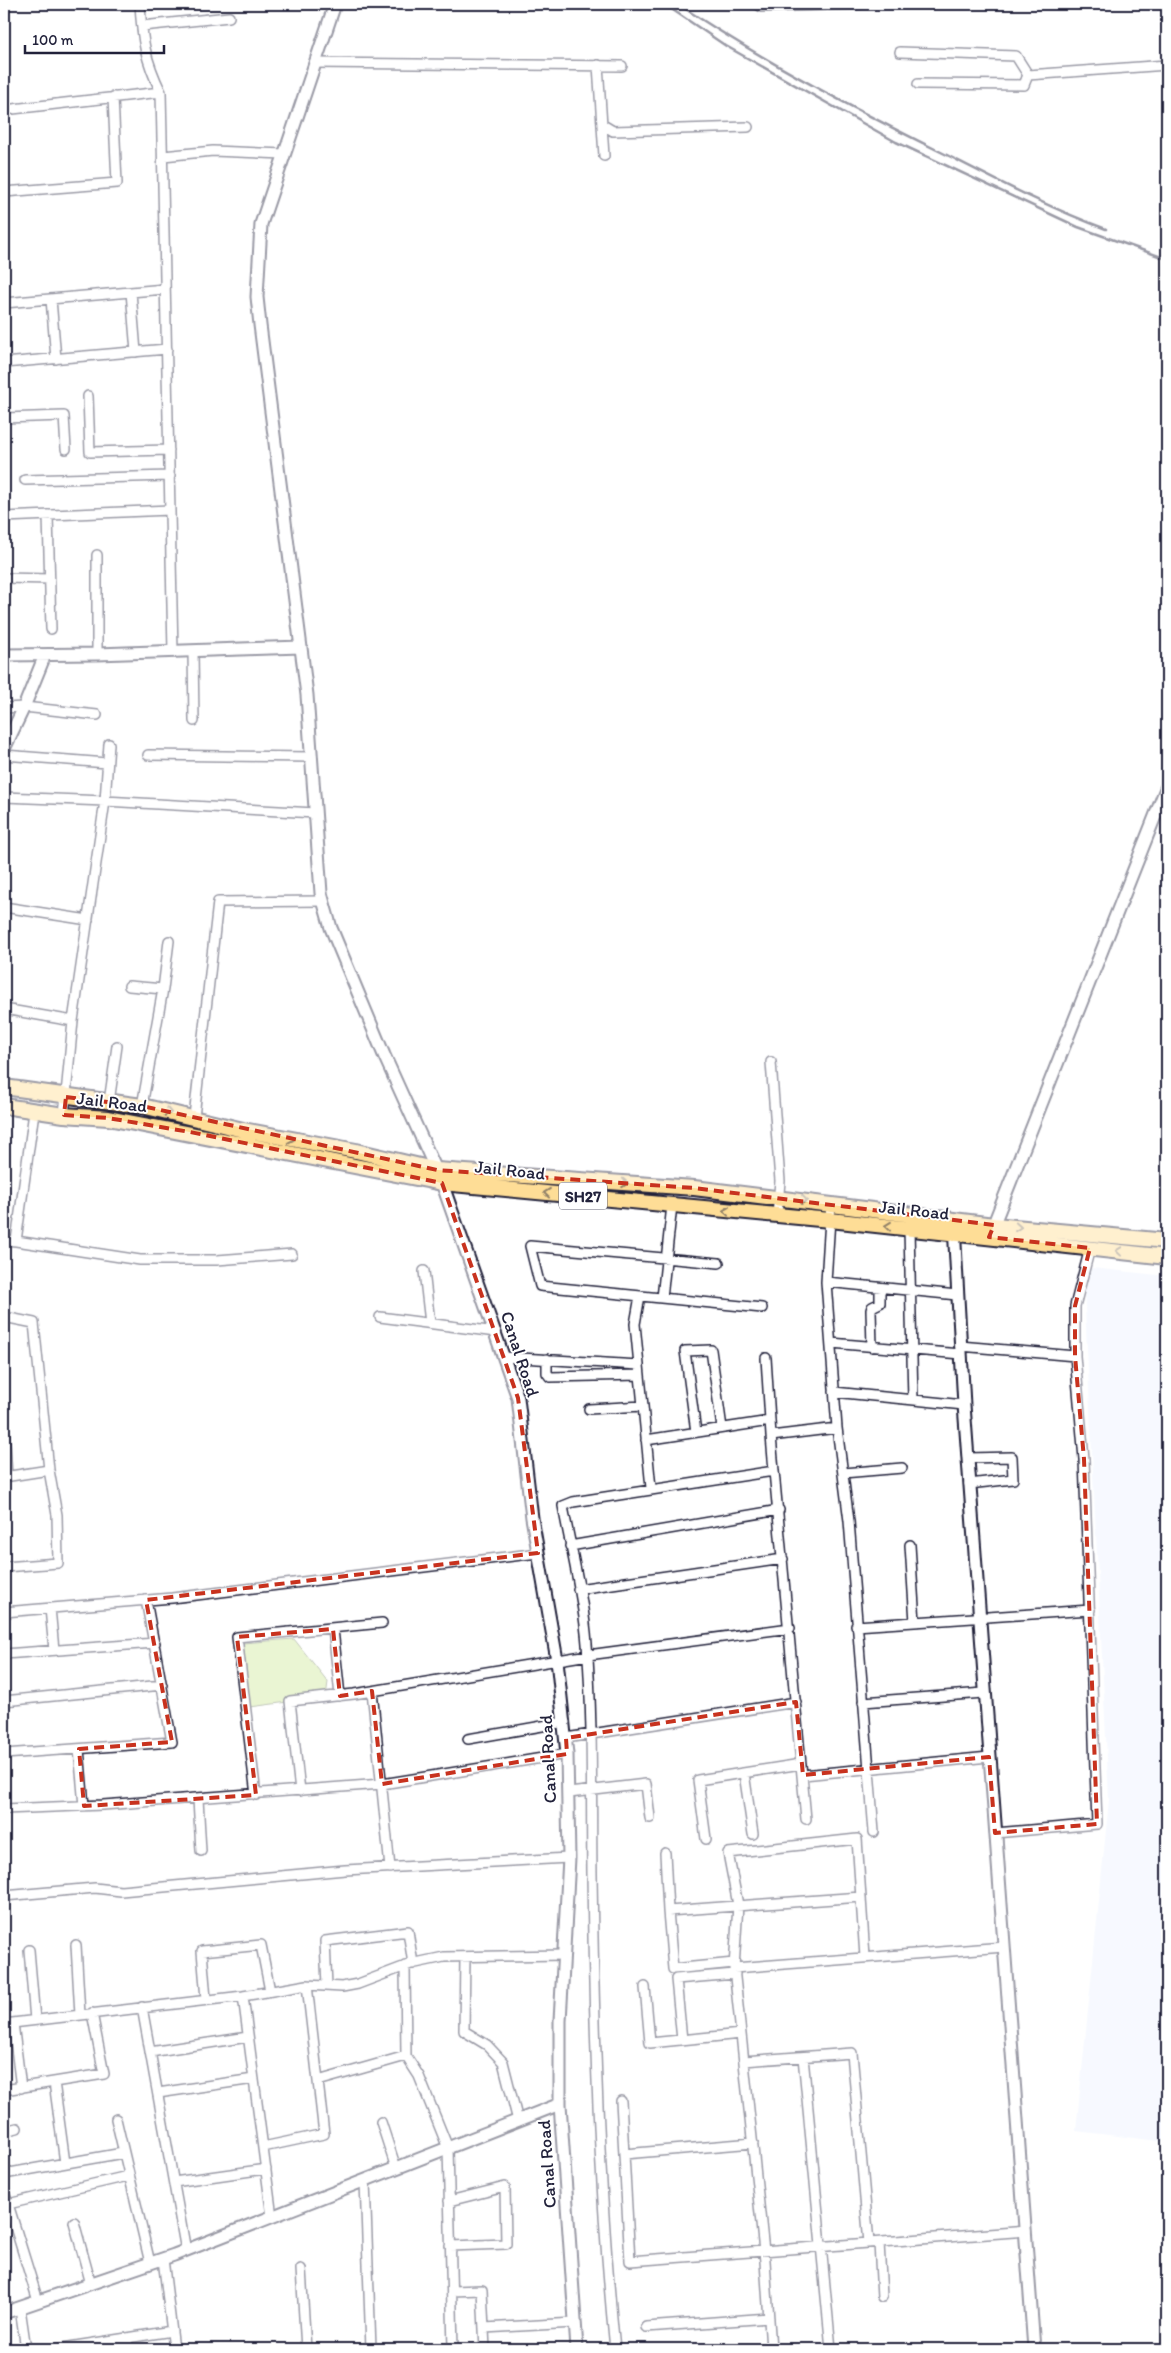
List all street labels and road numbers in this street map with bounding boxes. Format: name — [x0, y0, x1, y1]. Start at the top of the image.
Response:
street label: Jail Road — [75, 1087, 149, 1117]
street label: Jail Road — [474, 1155, 547, 1185]
road number: SH27 — [559, 1182, 607, 1210]
street label: Jail Road — [878, 1195, 951, 1225]
street label: Canal Road — [496, 1308, 544, 1400]
street label: Canal Road — [535, 1714, 561, 1804]
street label: Canal Road — [533, 2119, 561, 2209]

